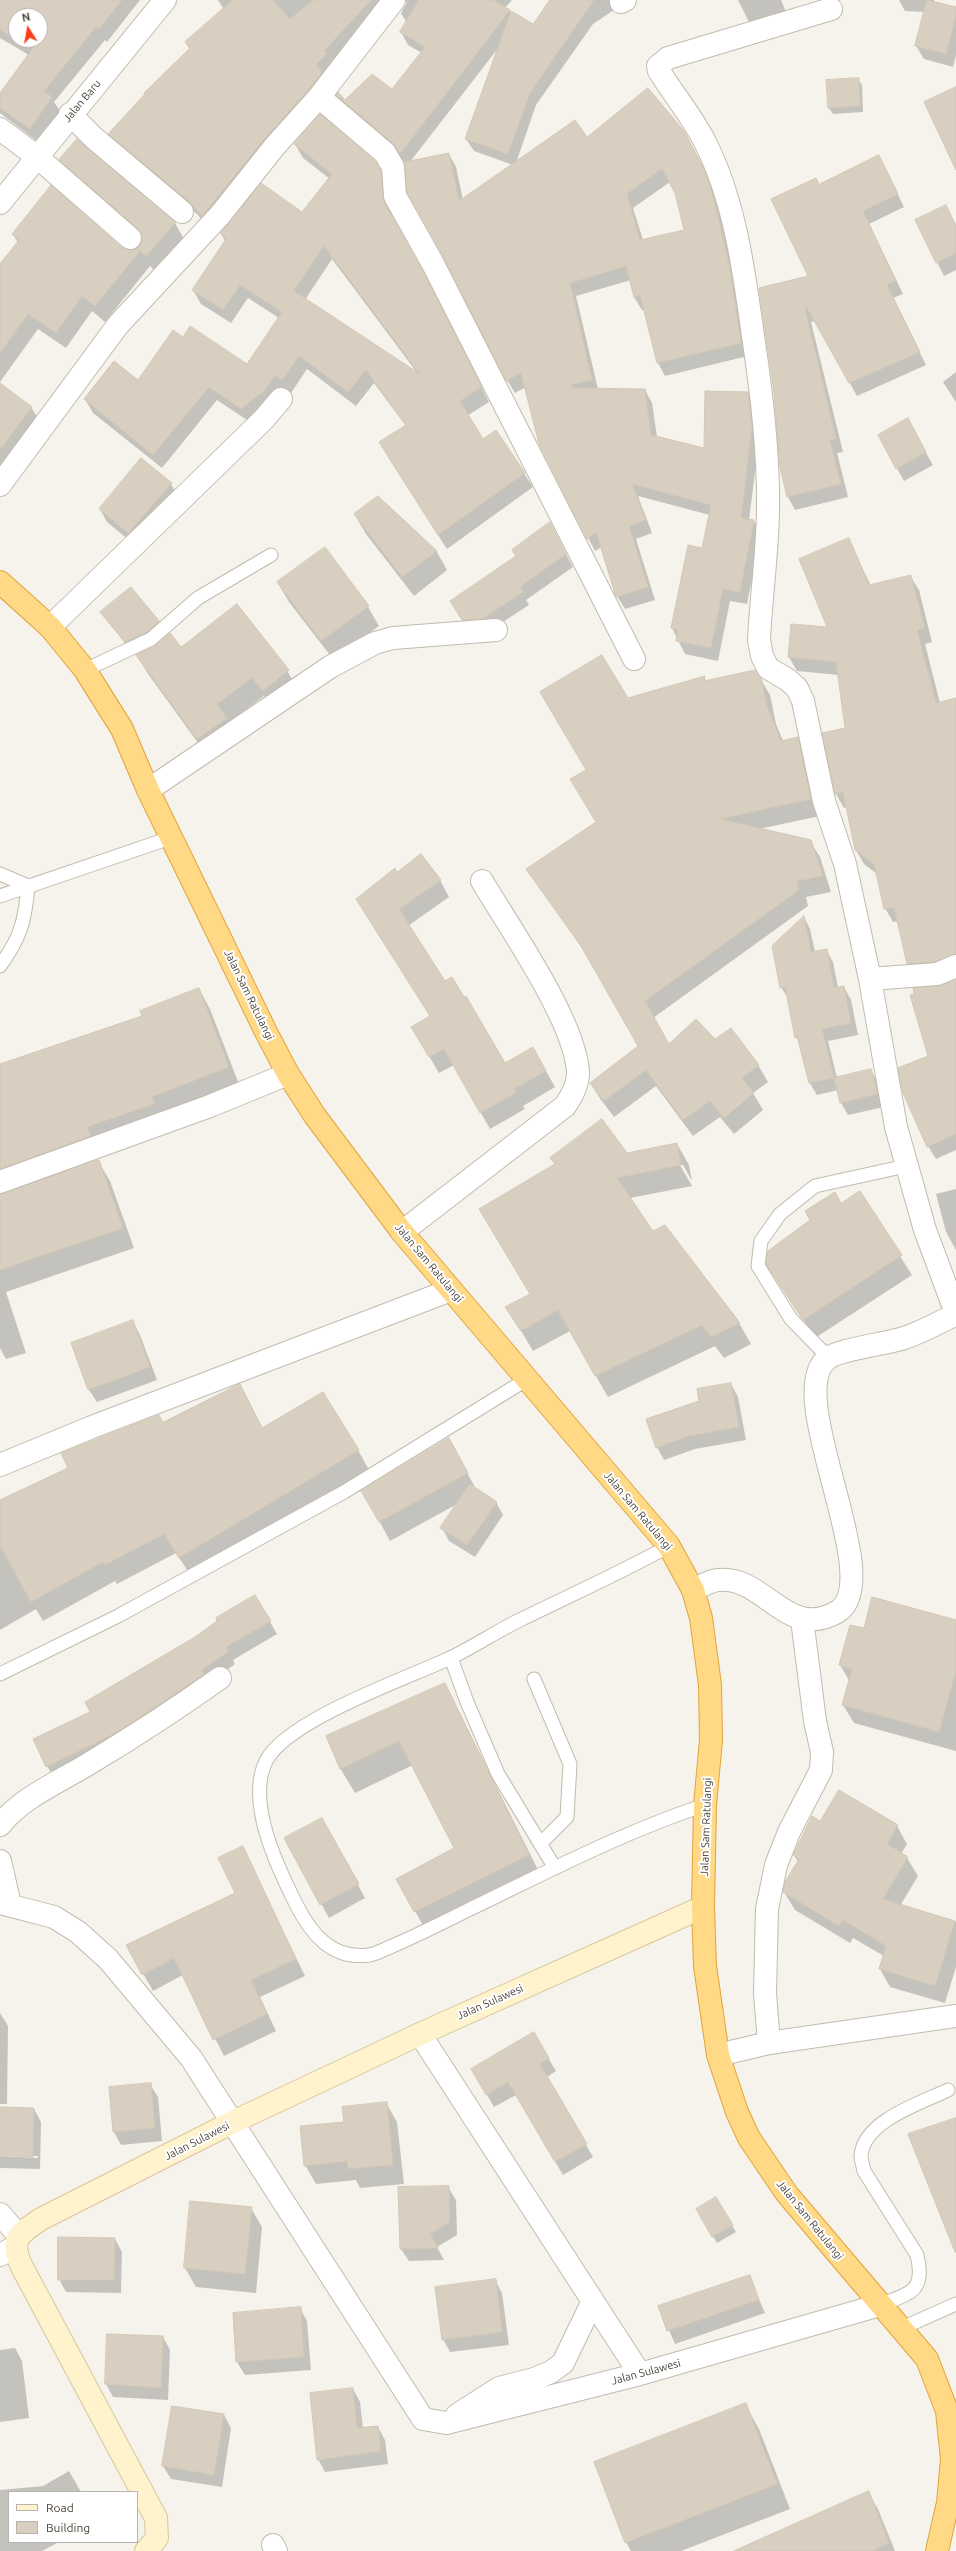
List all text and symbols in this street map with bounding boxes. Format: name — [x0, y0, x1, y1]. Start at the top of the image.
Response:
north arrow — [8, 8, 48, 48]
text: N — [21, 11, 31, 24]
street label: Jalan Baru — [60, 77, 104, 125]
street label: Jalan Sam Ratulangi — [221, 948, 277, 1042]
street label: Jalan Sam Ratulangi — [392, 1221, 466, 1305]
street label: Jalan Sam Ratulangi — [601, 1469, 675, 1553]
street label: Jalan Sam Ratulangi — [698, 1777, 714, 1877]
street label: Jalan Sulawesi — [455, 1982, 525, 2022]
street label: Jalan Sulawesi — [162, 2119, 232, 2163]
street label: Jalan Sam Ratulangi — [774, 2177, 846, 2263]
street label: Jalan Sulawesi — [610, 2356, 682, 2388]
legend — [8, 2491, 138, 2543]
text: Road — [46, 2501, 74, 2514]
text: Building — [46, 2521, 90, 2534]

